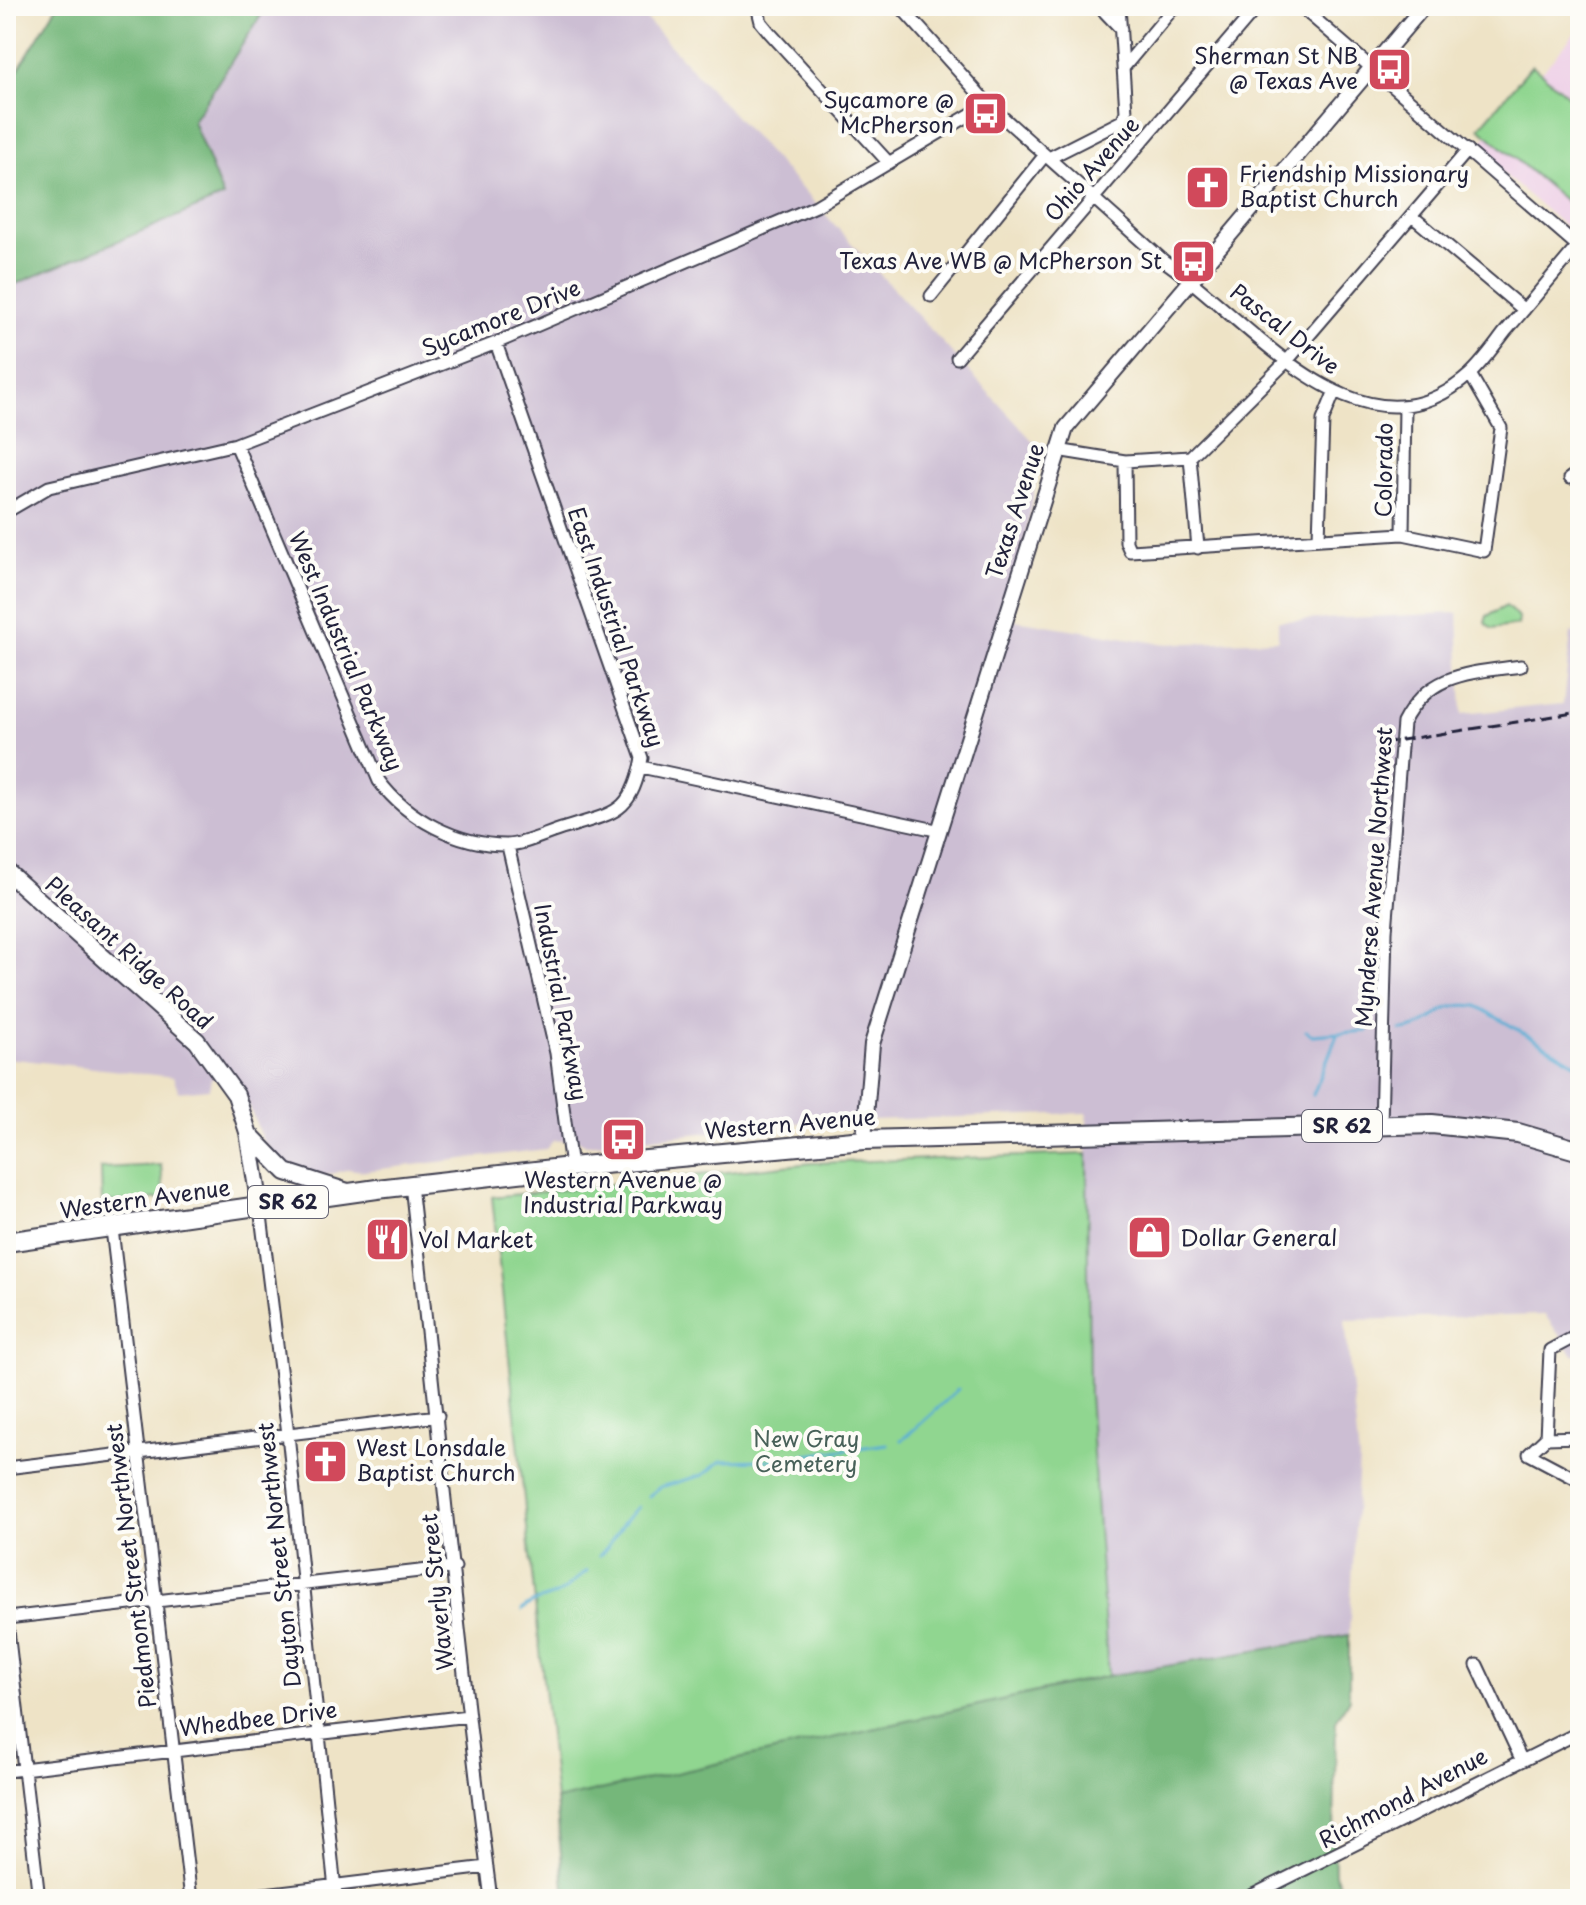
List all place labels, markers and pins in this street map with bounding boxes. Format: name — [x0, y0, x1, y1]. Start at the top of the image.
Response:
place label: Sherman St NB @ Texas Ave — [1194, 38, 1358, 96]
bus stop icon: Sherman St NB @ Texas Ave — [1365, 45, 1413, 93]
place label: Sycamore @ McPherson — [823, 82, 954, 140]
bus stop icon: Sycamore @ McPherson — [961, 89, 1009, 137]
place label: Friendship Missionary Baptist Church — [1239, 156, 1469, 214]
church icon: Friendship Missionary Baptist Church — [1184, 163, 1232, 211]
bus stop icon: Texas Ave WB @ McPherson St — [1169, 237, 1217, 285]
place label: Texas Ave WB @ McPherson St — [839, 243, 1162, 276]
bus stop icon: Western Avenue @ Industrial Parkway — [599, 1115, 647, 1163]
place label: Western Avenue @ Industrial Parkway — [523, 1162, 723, 1220]
shop icon: Dollar General — [1125, 1214, 1173, 1262]
restaurant icon: Vol Market — [363, 1216, 411, 1264]
place label: Dollar General — [1180, 1220, 1337, 1253]
place label: Vol Market — [418, 1222, 533, 1255]
place label: West Lonsdale Baptist Church — [356, 1430, 515, 1488]
church icon: West Lonsdale Baptist Church — [301, 1437, 349, 1485]

